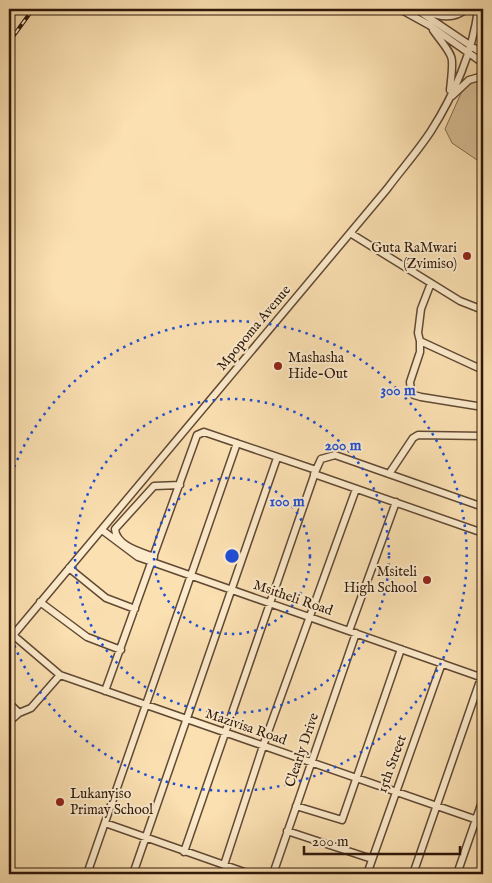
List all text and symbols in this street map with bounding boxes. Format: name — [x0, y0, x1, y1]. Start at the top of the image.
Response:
place label: Guta RaMwari (Zvimiso) — [371, 239, 457, 273]
marker: Guta RaMwari (Zvimiso) — [461, 250, 473, 262]
street label: Mpopoma Avenue — [213, 281, 295, 374]
place label: Mashasha Hide-Out — [288, 349, 348, 383]
marker: Mashasha Hide-Out — [272, 360, 284, 372]
text: 300 m — [380, 381, 416, 400]
text: 200 m — [325, 436, 362, 455]
text: 100 m — [269, 492, 305, 511]
centre of rings — [223, 547, 241, 565]
place label: Msiteli High School — [344, 563, 417, 597]
marker: Msiteli High School — [421, 574, 433, 586]
street label: Msitheli Road — [251, 576, 336, 620]
street label: Mazivisa Road — [203, 705, 290, 750]
street label: Clearly Drive — [281, 710, 323, 790]
street label: 15th Street — [373, 732, 411, 795]
place label: Lukanyiso Primay School — [70, 785, 153, 819]
marker: Lukanyiso Primay School — [54, 796, 66, 808]
scale bar — [304, 823, 461, 855]
text: 200 m — [312, 832, 349, 851]

